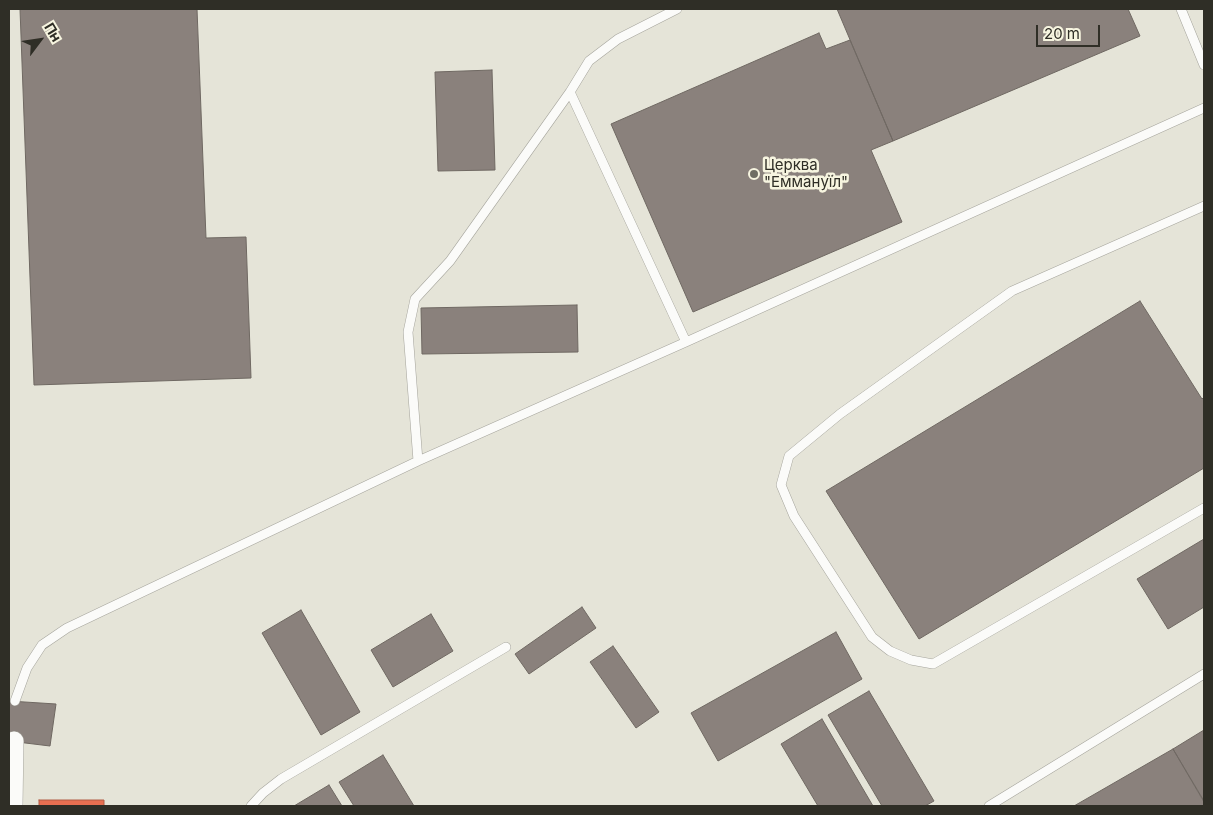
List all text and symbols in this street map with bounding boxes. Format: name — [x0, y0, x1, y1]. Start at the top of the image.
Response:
north arrow — [15, 15, 65, 65]
scale bar — [1038, 15, 1102, 47]
text: Пн — [41, 19, 66, 45]
text: 20 m — [1044, 24, 1080, 43]
place label: Церква "Еммануїл" — [764, 156, 848, 191]
marker: Церква "Еммануїл" — [748, 168, 760, 180]

